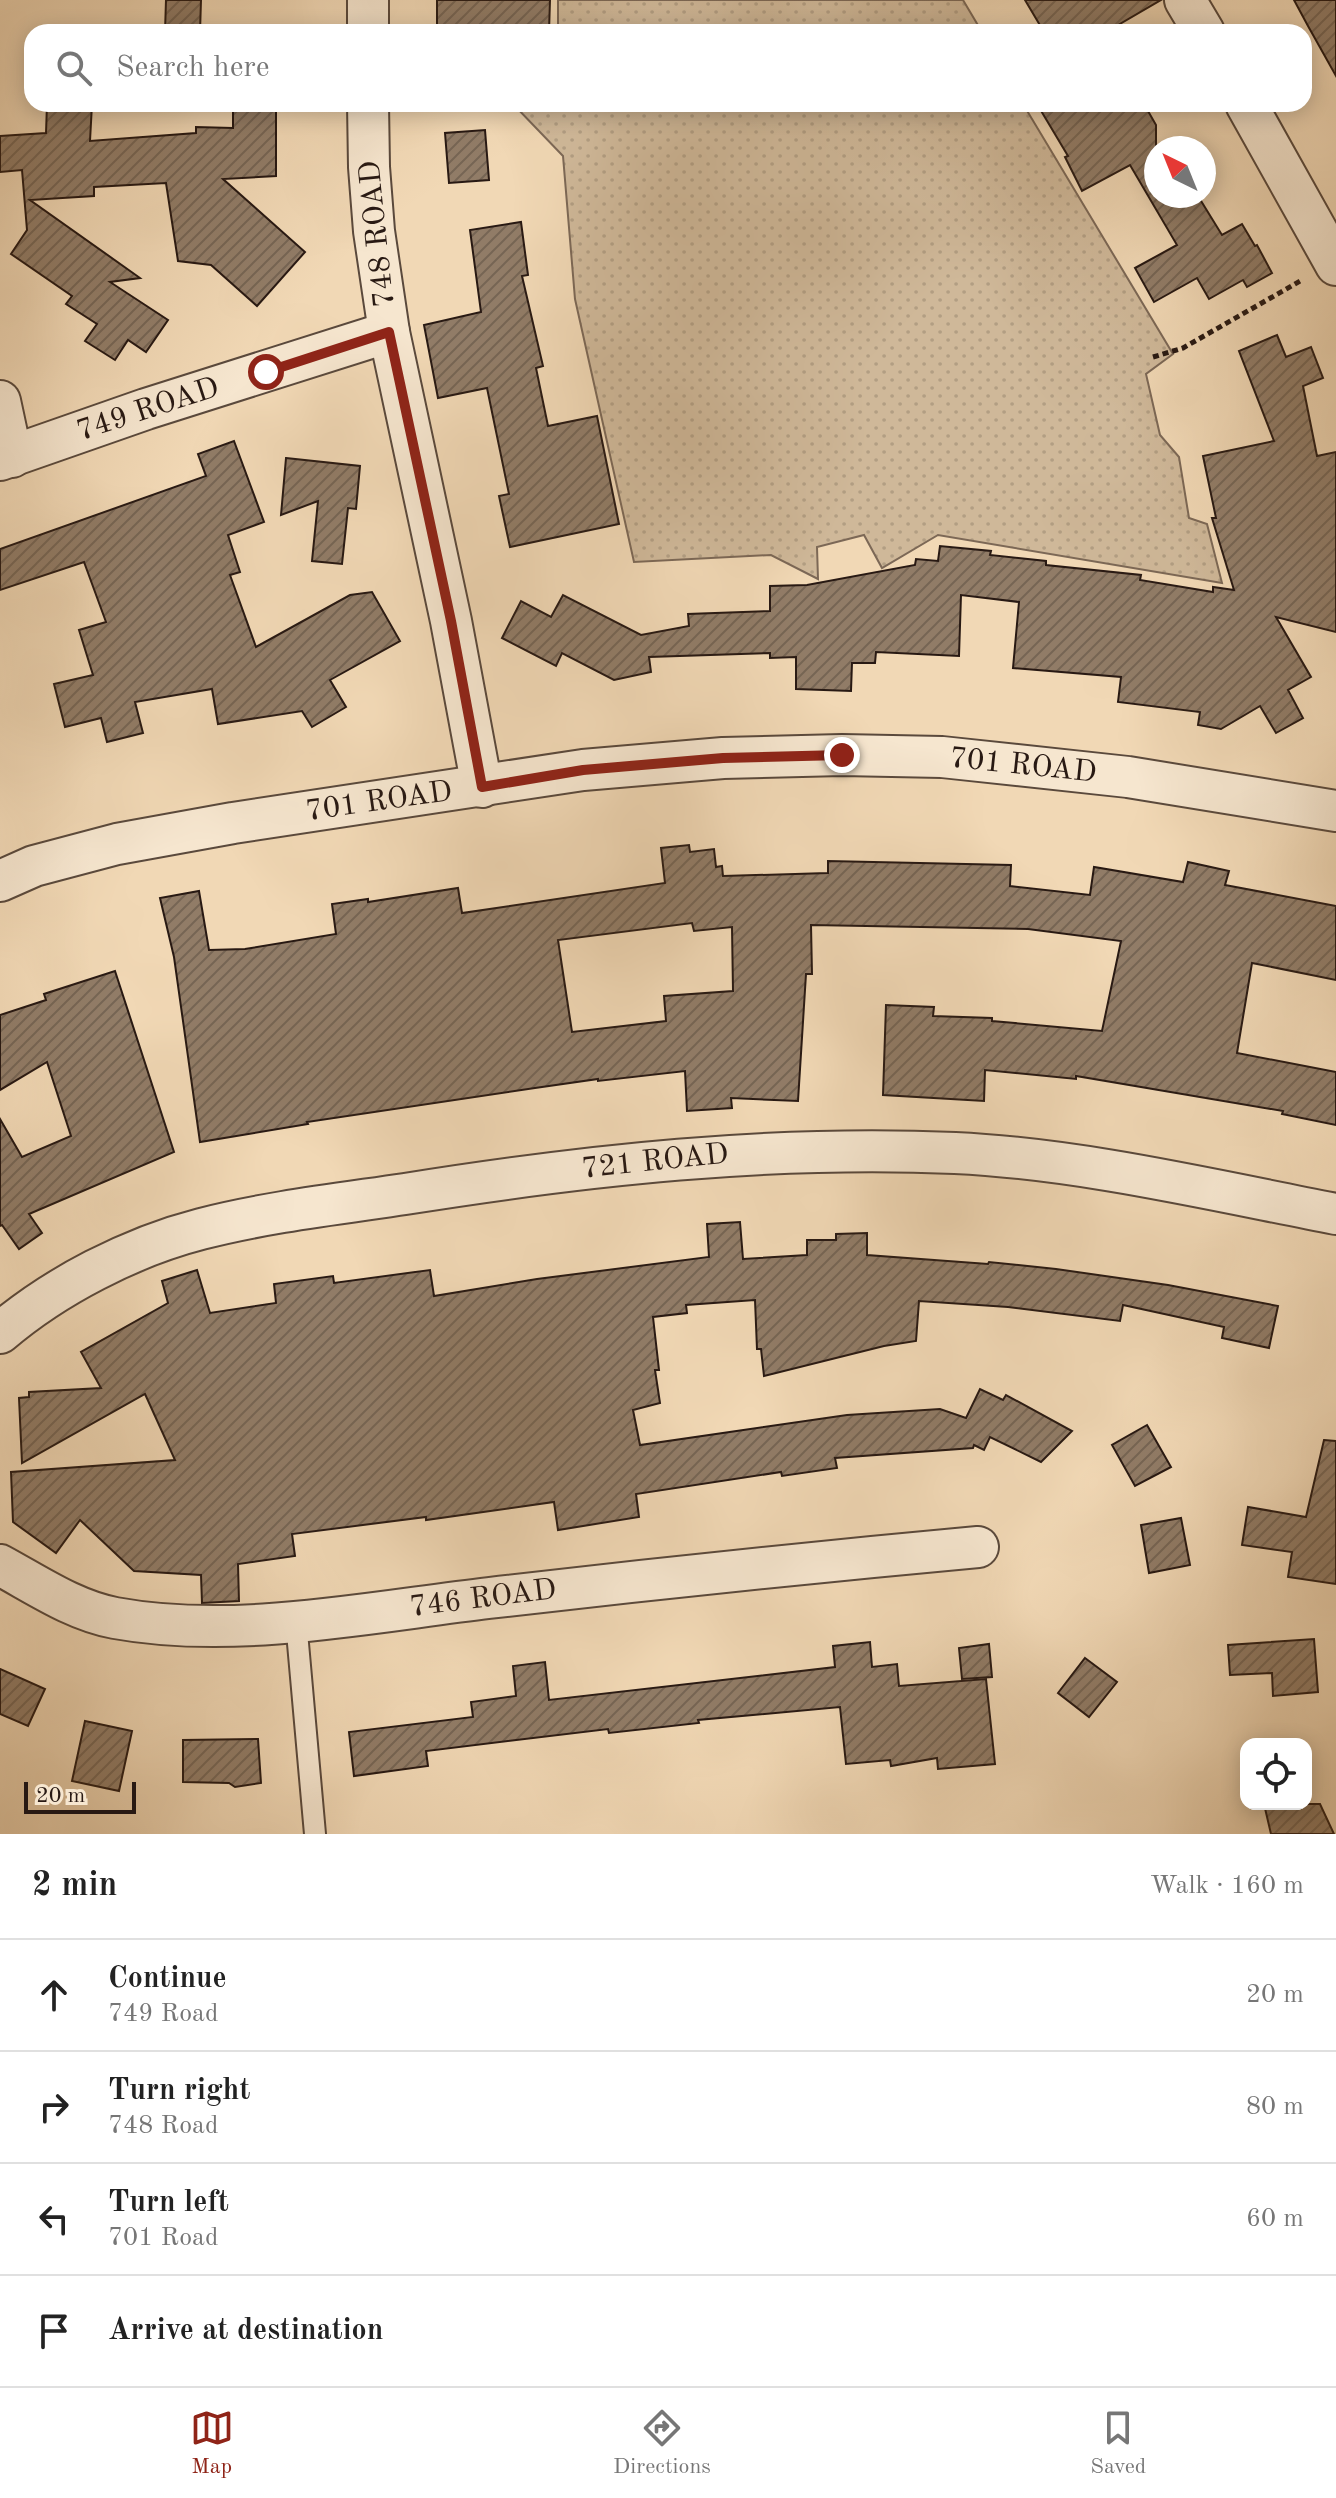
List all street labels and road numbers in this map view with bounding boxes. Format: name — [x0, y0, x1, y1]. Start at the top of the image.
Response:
street label: 748 ROAD — [355, 159, 401, 309]
street label: 749 ROAD — [73, 373, 223, 447]
street label: 701 ROAD — [948, 743, 1098, 789]
street label: 701 ROAD — [304, 777, 454, 827]
street label: 721 ROAD — [580, 1139, 730, 1185]
street label: 746 ROAD — [408, 1575, 558, 1623]

